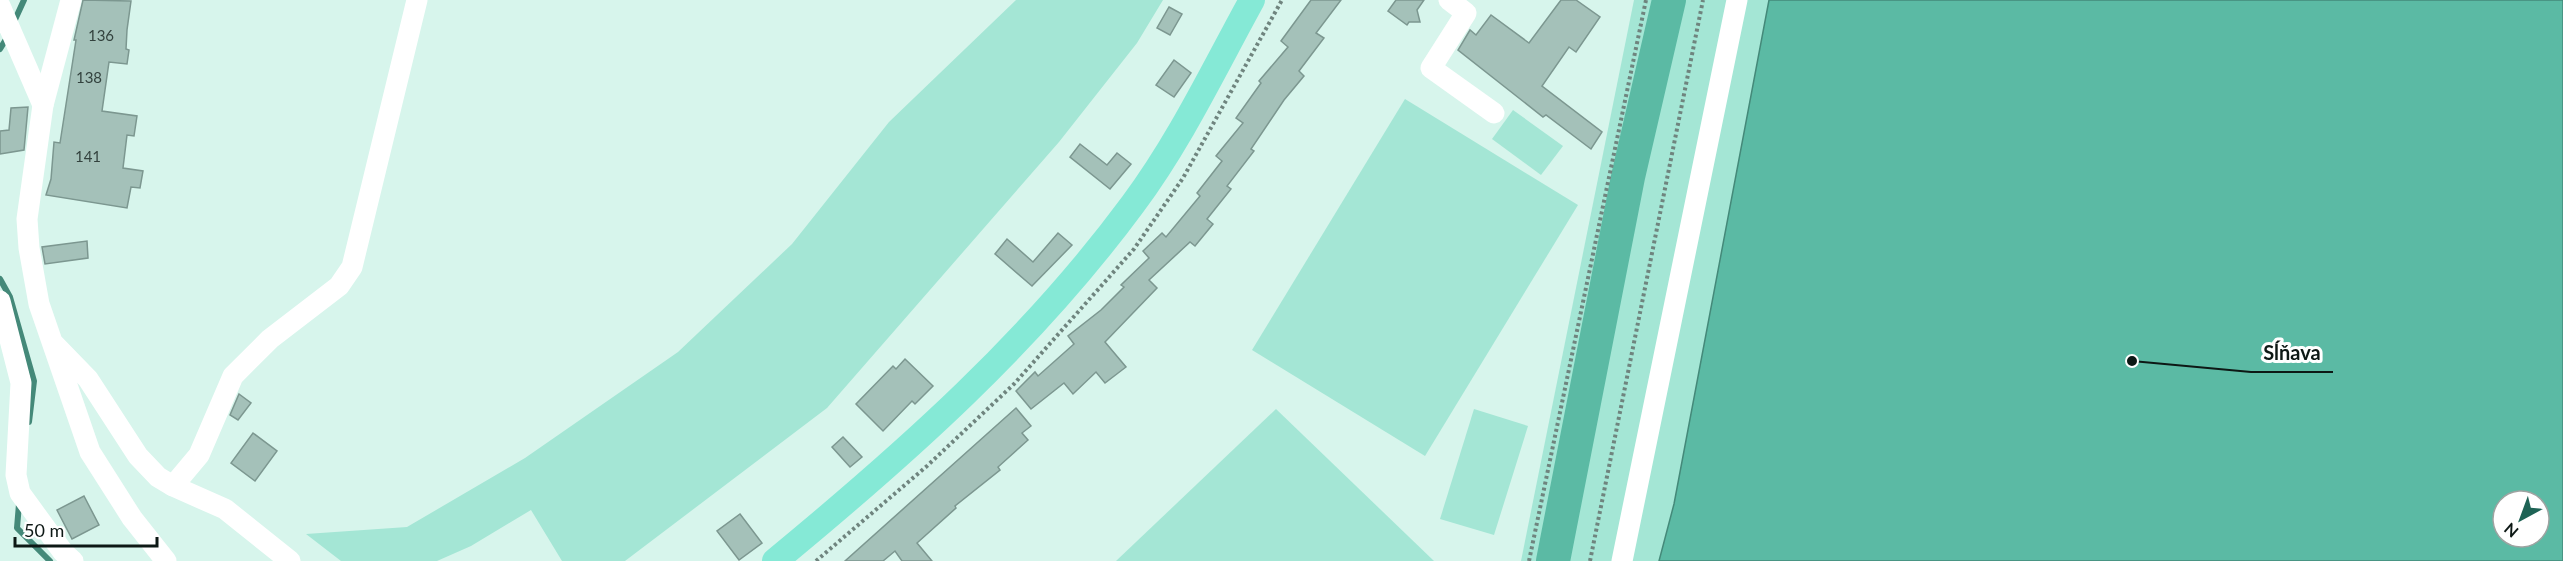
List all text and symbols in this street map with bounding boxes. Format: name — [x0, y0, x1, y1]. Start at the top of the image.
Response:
house number: 136 — [88, 26, 114, 44]
house number: 138 — [76, 68, 102, 86]
house number: 141 — [75, 147, 101, 165]
callout: Sĺňava — [2251, 334, 2333, 372]
text: Sĺňava — [2263, 340, 2321, 364]
north arrow — [2491, 489, 2551, 549]
scale bar — [15, 510, 158, 548]
text: 50 m — [24, 519, 64, 541]
text: N — [2500, 519, 2522, 542]

